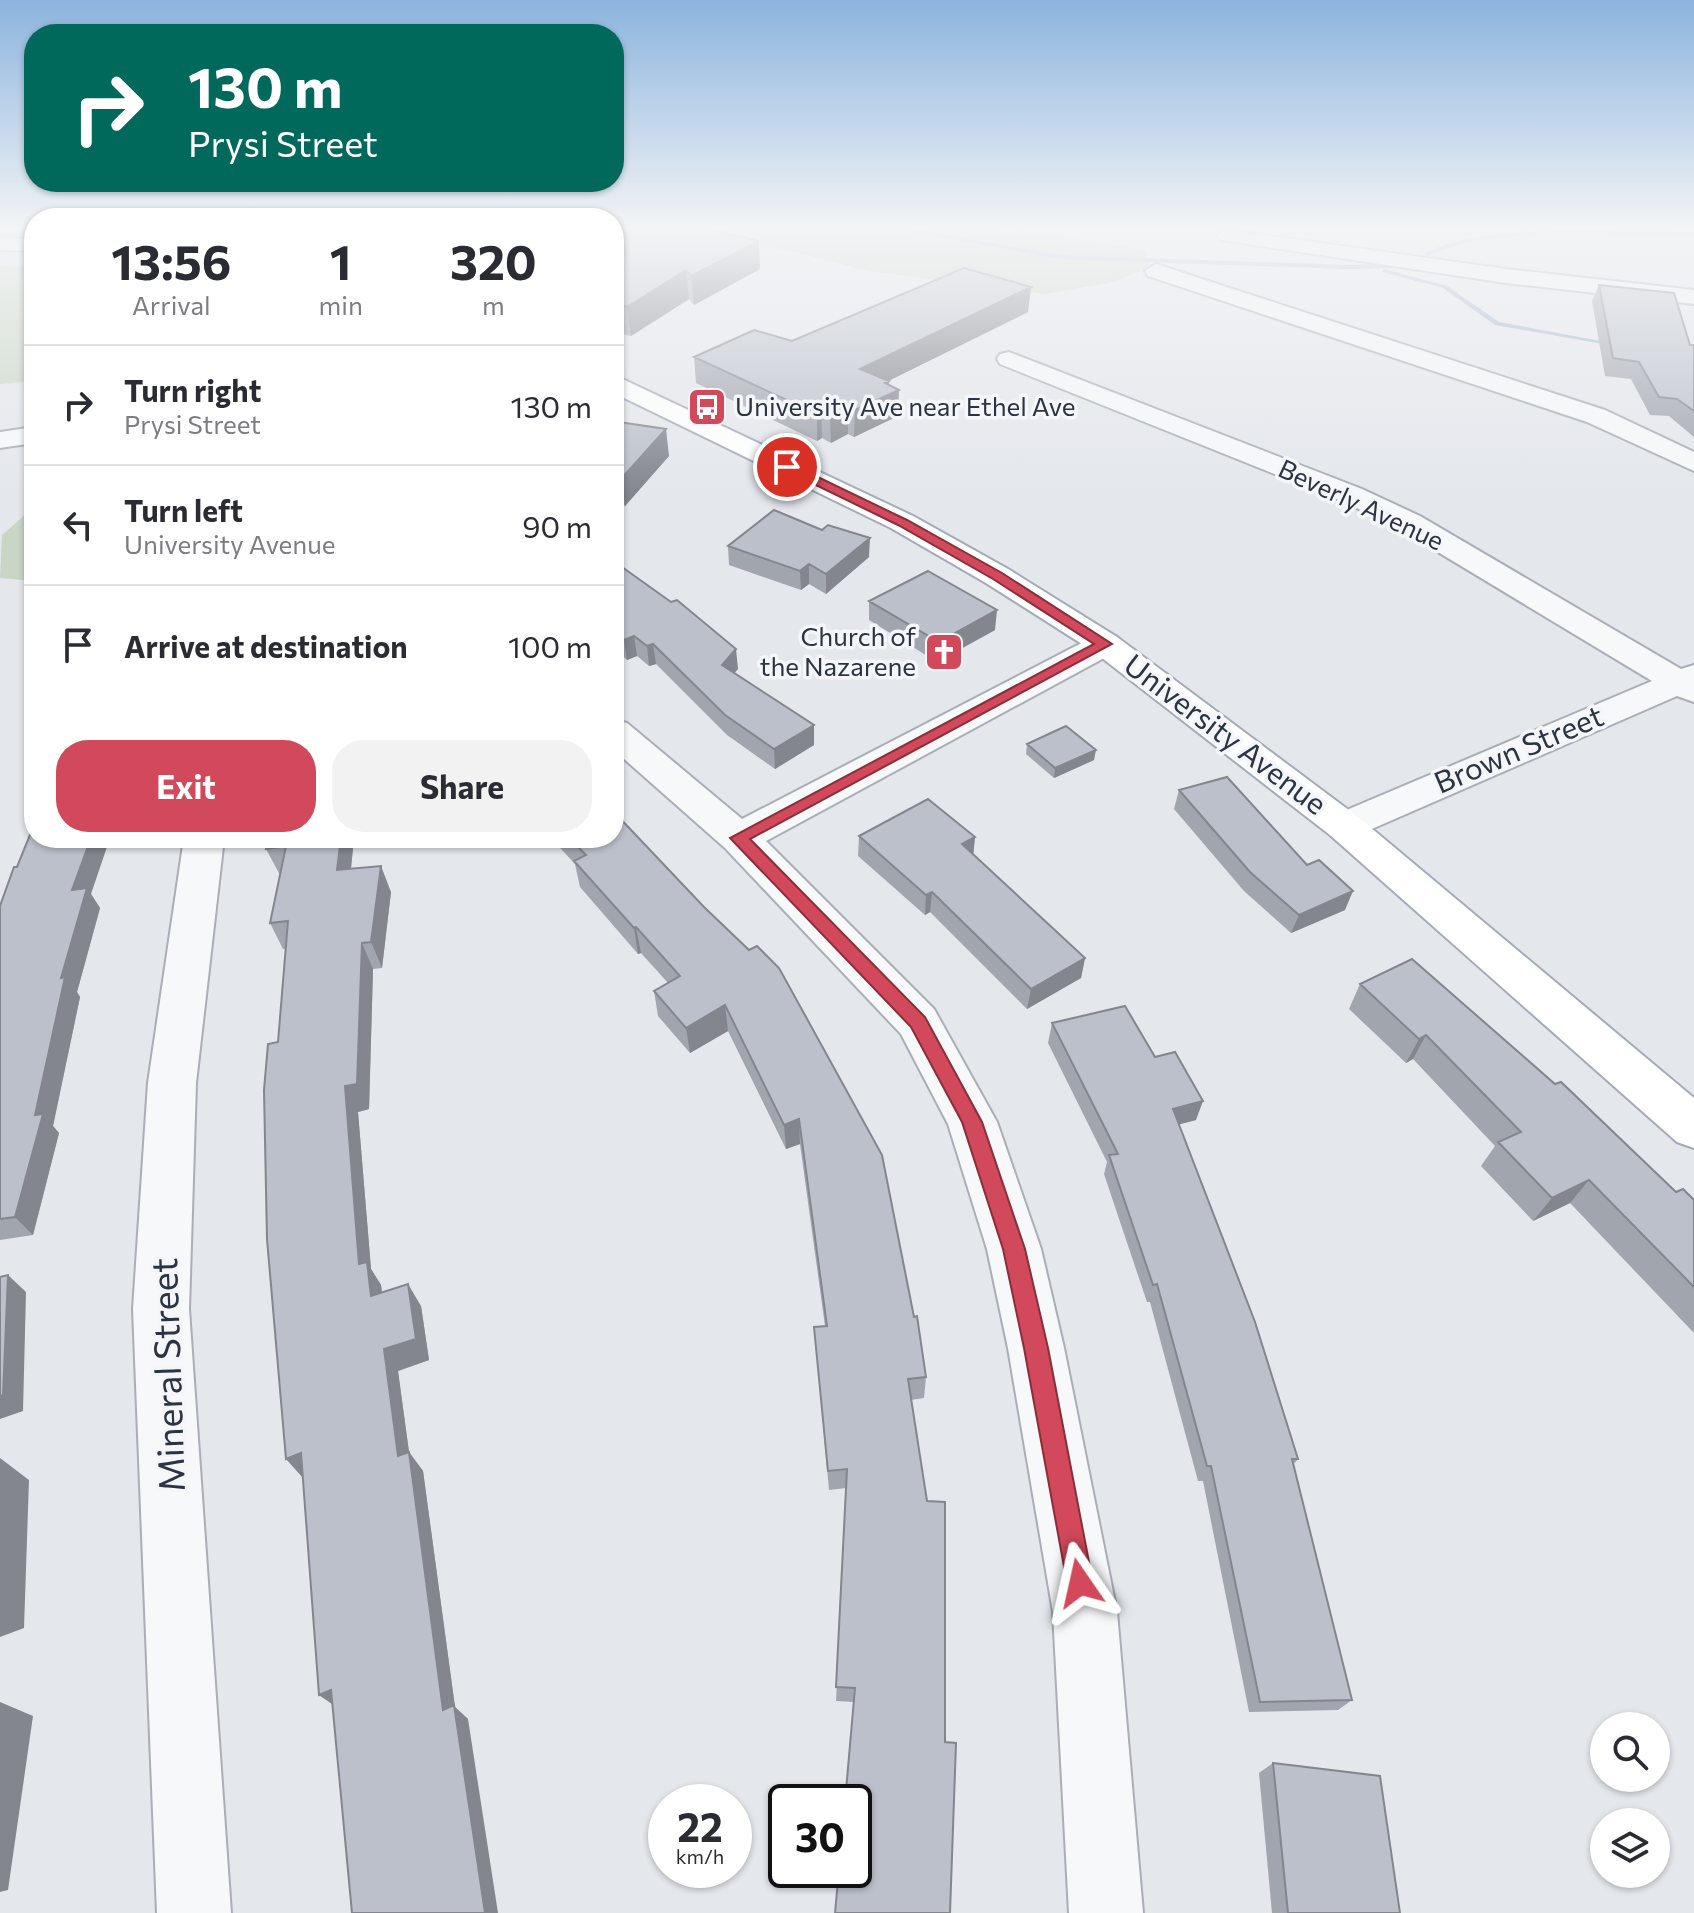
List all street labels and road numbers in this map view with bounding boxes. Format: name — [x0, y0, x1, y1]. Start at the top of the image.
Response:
street label: Beverly Avenue — [1274, 452, 1449, 555]
street label: University Avenue — [1118, 645, 1335, 821]
street label: Brown Street — [1428, 696, 1608, 800]
street label: Mineral Street — [140, 1257, 192, 1493]

